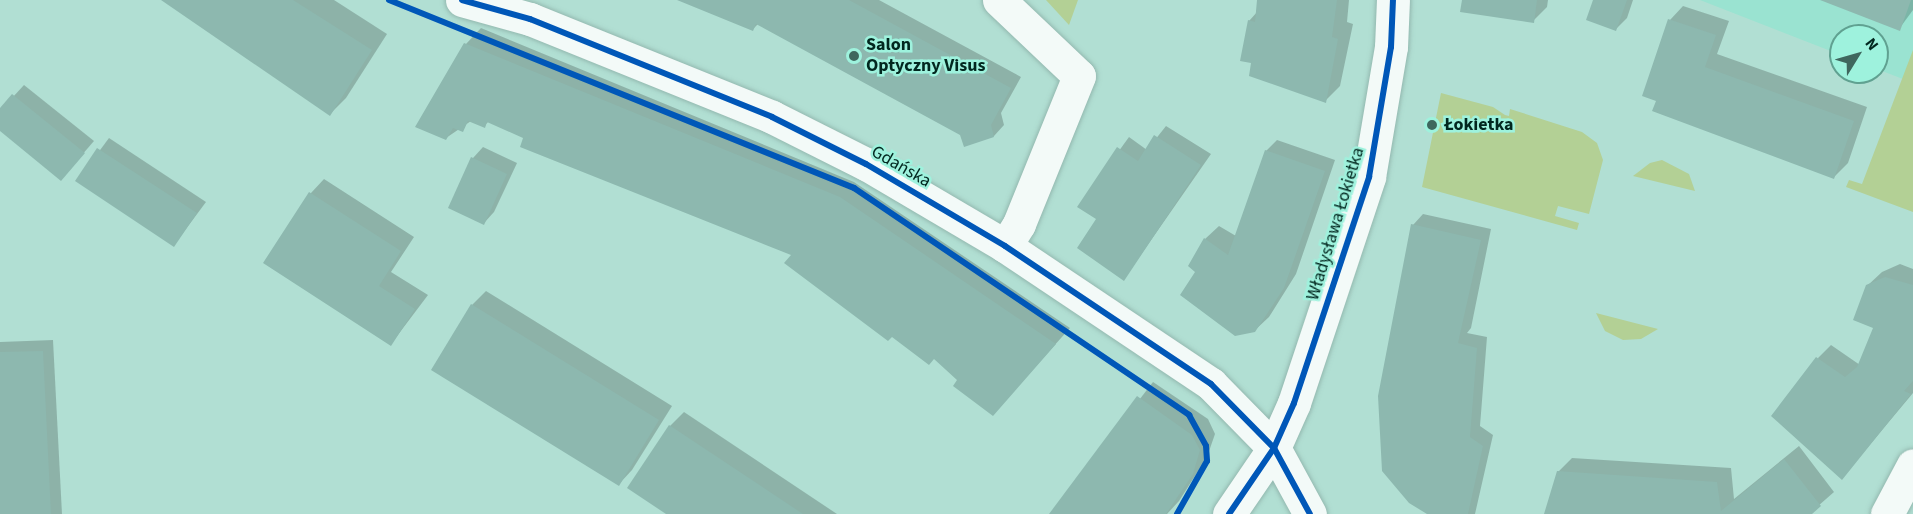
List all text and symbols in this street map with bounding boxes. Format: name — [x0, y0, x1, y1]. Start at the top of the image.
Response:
north arrow — [1829, 24, 1889, 84]
text: N — [1860, 33, 1884, 55]
place label: Salon Optyczny Visus — [866, 35, 985, 78]
marker: Salon Optyczny Visus — [847, 49, 861, 63]
place label: Łokietka — [1444, 114, 1514, 136]
marker: Łokietka — [1425, 118, 1439, 132]
street label: Gdańska — [867, 141, 935, 193]
street label: Władysława Łokietka — [1302, 145, 1370, 303]

